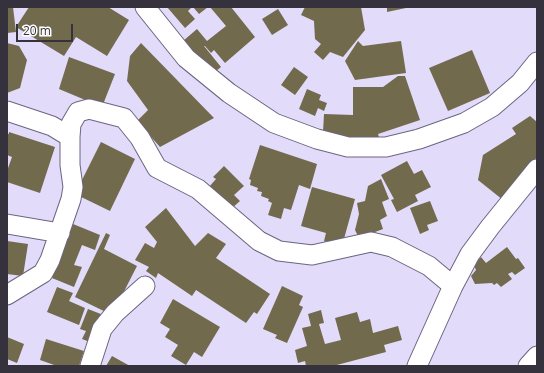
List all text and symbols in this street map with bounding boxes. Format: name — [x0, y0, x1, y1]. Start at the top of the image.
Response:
scale bar — [18, 16, 75, 42]
text: 20 m — [23, 22, 51, 39]

